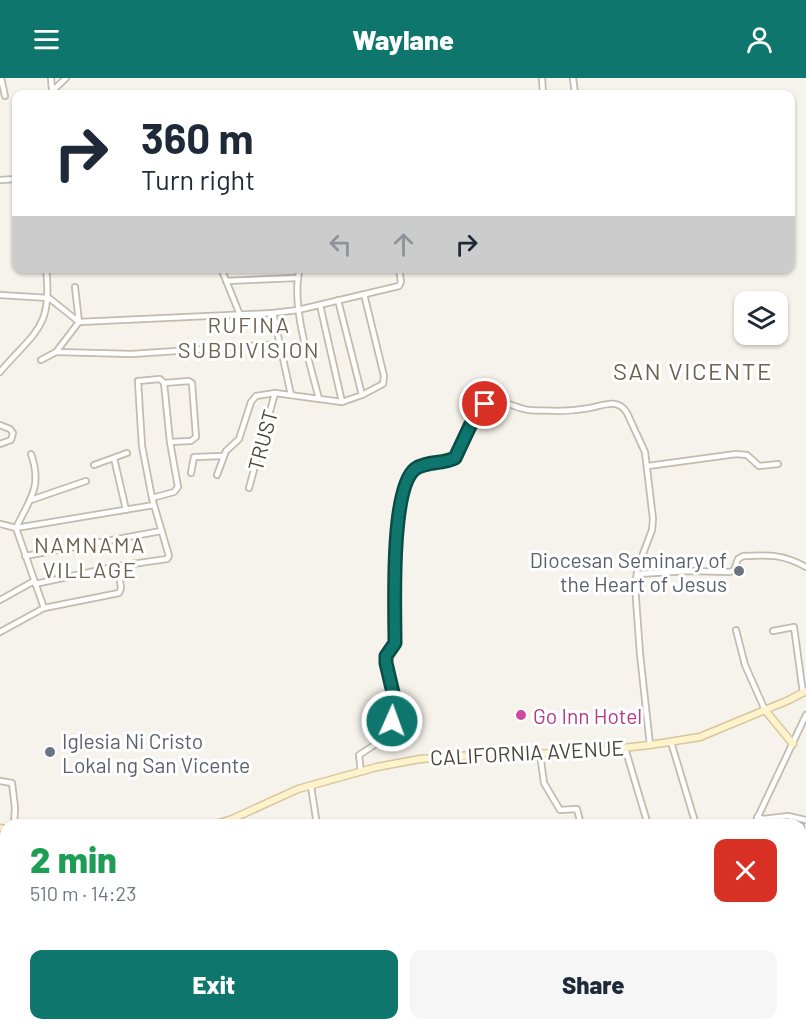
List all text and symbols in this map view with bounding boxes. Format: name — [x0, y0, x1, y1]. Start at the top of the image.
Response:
icon: menu — [30, 23, 63, 56]
text: Waylane — [352, 23, 454, 55]
icon: person — [743, 23, 776, 56]
text: 360 m — [141, 112, 254, 162]
icon: right — [42, 114, 120, 192]
text: Turn right — [141, 163, 255, 195]
icon: left — [324, 228, 357, 261]
icon: ahead — [387, 228, 420, 261]
icon: right — [450, 228, 483, 261]
map controls — [734, 291, 788, 345]
button: layers — [734, 291, 788, 345]
district label: RUFINA SUBDIVISION — [178, 311, 320, 362]
district label: SAN VICENTE — [613, 356, 773, 385]
pin — [459, 378, 510, 429]
icon: arrive — [468, 387, 501, 420]
street label: TRUST — [242, 407, 282, 473]
district label: NAMNAMA VILLAGE — [34, 531, 146, 582]
place label: Diocesan Seminary of the Heart of Jesus — [530, 547, 727, 596]
marker: Diocesan Seminary of the Heart of Jesus — [732, 564, 746, 578]
position arrow — [360, 689, 424, 753]
place label: Go Inn Hotel — [533, 703, 642, 728]
marker: Go Inn Hotel — [514, 708, 528, 722]
place label: Iglesia Ni Cristo Lokal ng San Vicente — [62, 728, 250, 777]
street label: CALIFORNIA AVENUE — [429, 734, 625, 770]
marker: Iglesia Ni Cristo Lokal ng San Vicente — [43, 745, 57, 759]
text: 2 min — [30, 837, 117, 880]
button: close — [714, 839, 777, 902]
text: 510 m · 14:23 — [30, 881, 136, 905]
button: Exit — [30, 950, 398, 1019]
button: Share — [410, 950, 777, 1019]

